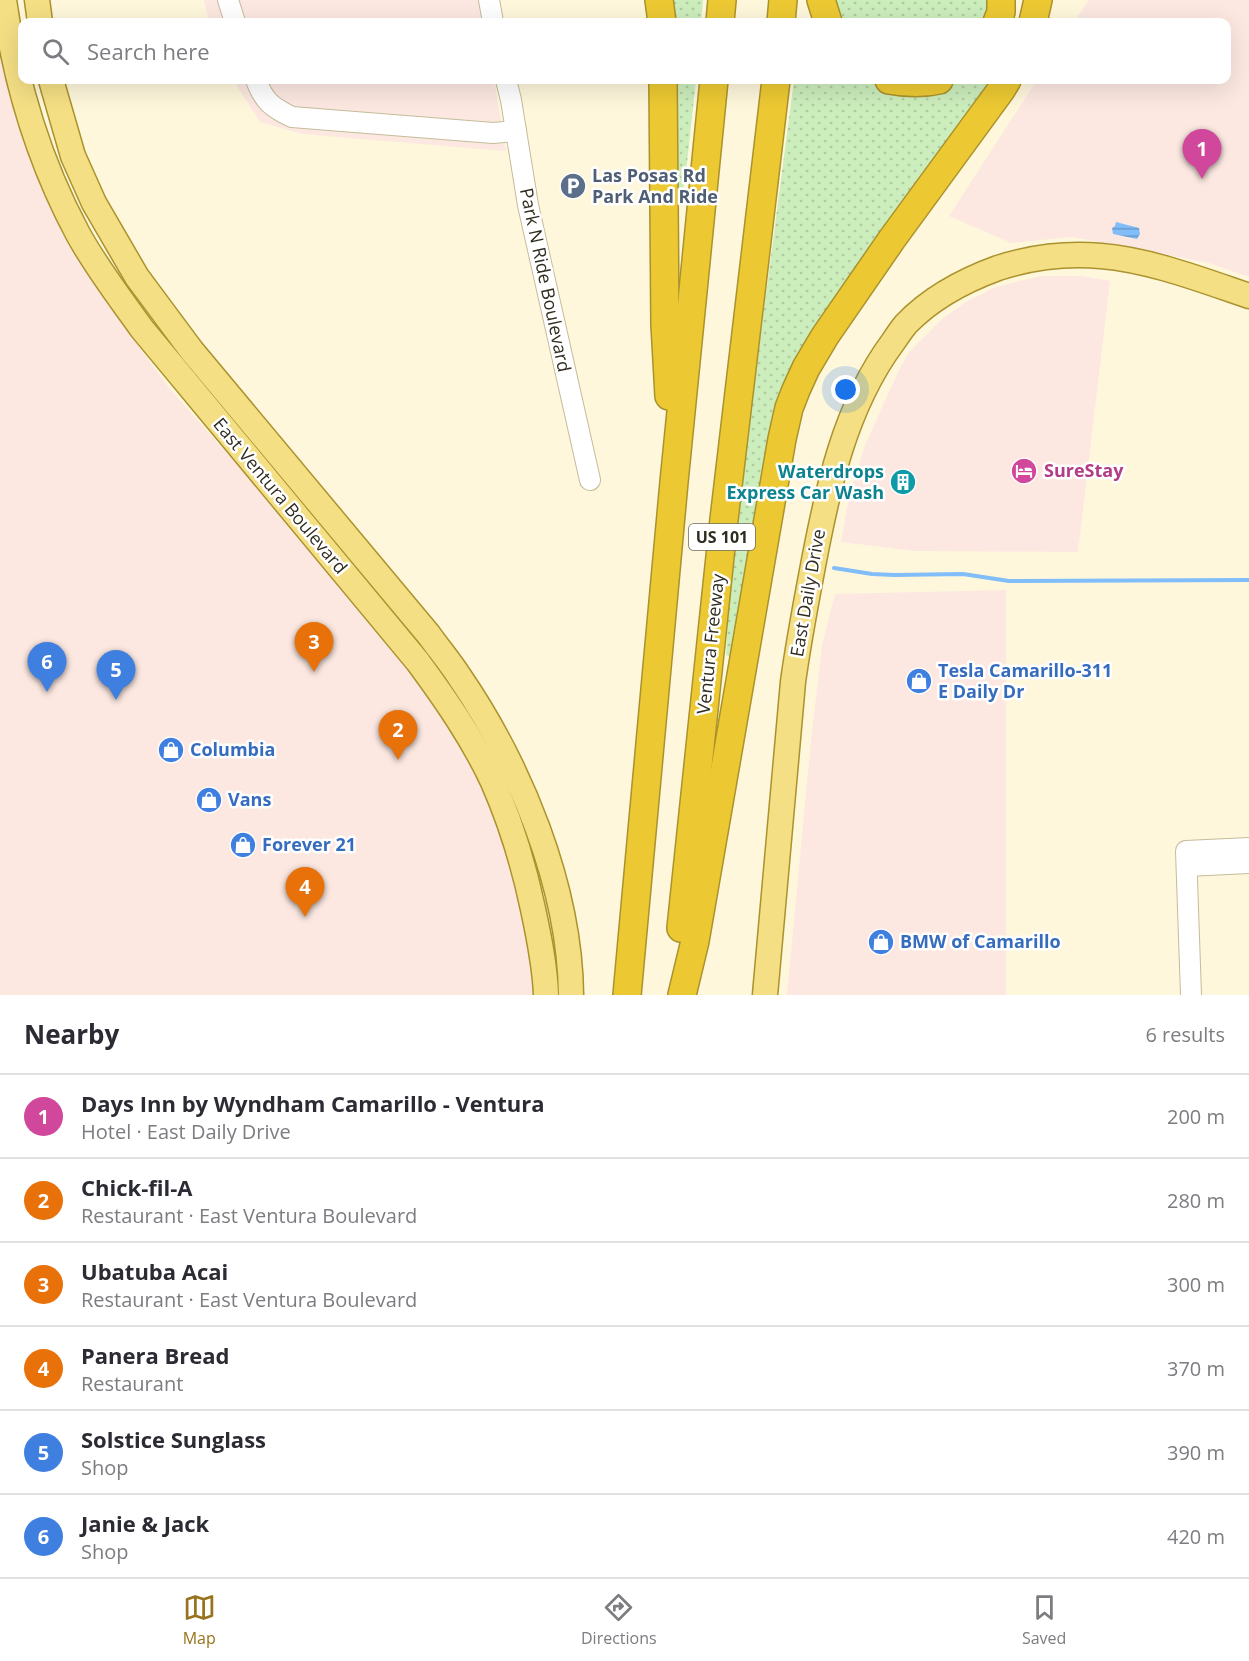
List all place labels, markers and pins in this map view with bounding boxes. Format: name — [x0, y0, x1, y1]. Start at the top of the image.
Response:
pin: 1 — [1182, 130, 1222, 179]
place label: Las Posas Rd Park And Ride — [592, 163, 718, 208]
parking icon: Las Posas Rd Park And Ride — [558, 171, 588, 201]
hotel icon: SureStay — [1009, 456, 1039, 486]
place label: SureStay — [1044, 458, 1124, 482]
place label: Waterdrops Express Car Wash — [727, 459, 884, 504]
building icon: Waterdrops Express Car Wash — [888, 467, 918, 497]
pin: 3 — [294, 622, 334, 672]
pin: 6 — [28, 642, 66, 692]
pin: 5 — [96, 650, 136, 700]
place label: Tesla Camarillo-311 E Daily Dr — [938, 658, 1112, 703]
shop icon: Tesla Camarillo-311 E Daily Dr — [904, 666, 934, 696]
pin: 2 — [378, 710, 418, 760]
shop icon: Columbia — [156, 735, 186, 765]
place label: Columbia — [190, 737, 275, 761]
shop icon: Vans — [194, 785, 224, 815]
place label: Vans — [228, 787, 271, 811]
shop icon: Forever 21 — [228, 830, 258, 860]
place label: Forever 21 — [262, 832, 356, 856]
pin: 4 — [286, 868, 324, 917]
shop icon: BMW of Camarillo — [866, 927, 896, 957]
place label: BMW of Camarillo — [900, 929, 1061, 953]

